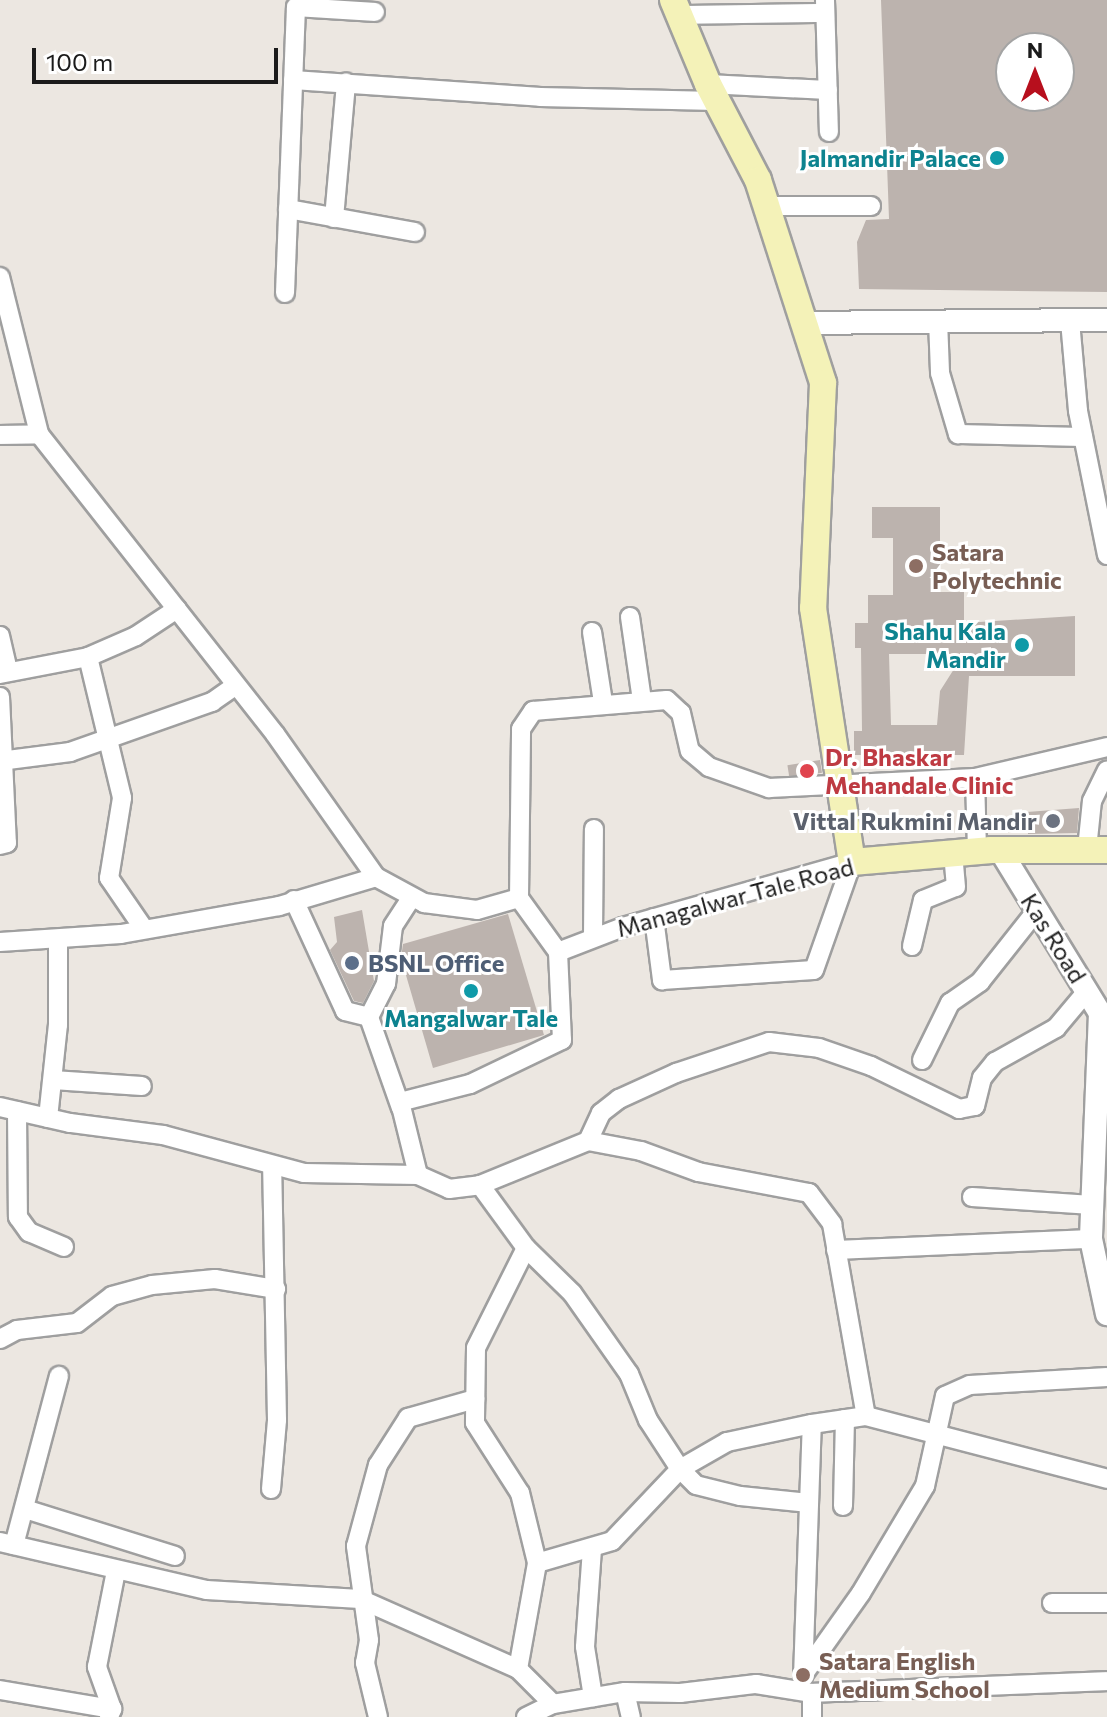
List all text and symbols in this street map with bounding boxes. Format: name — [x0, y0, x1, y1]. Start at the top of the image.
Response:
scale bar — [36, 32, 282, 82]
north arrow — [995, 32, 1075, 112]
text: N — [1027, 36, 1043, 63]
text: 100 m — [46, 47, 113, 76]
place label: Jalmandir Palace — [800, 144, 981, 172]
marker: Jalmandir Palace — [988, 149, 1006, 167]
place label: Satara Polytechnic — [932, 538, 1062, 594]
marker: Satara Polytechnic — [907, 557, 925, 575]
place label: Shahu Kala Mandir — [884, 617, 1006, 673]
marker: Shahu Kala Mandir — [1013, 636, 1031, 654]
place label: Dr. Bhaskar Mehandale Clinic — [825, 743, 1013, 799]
marker: Dr. Bhaskar Mehandale Clinic — [796, 760, 818, 782]
place label: Vittal Rukmini Mandir — [793, 807, 1037, 835]
marker: Vittal Rukmini Mandir — [1044, 812, 1062, 830]
street label: Managalwar Tale Road — [613, 852, 857, 942]
street label: Kas Road — [1015, 888, 1093, 988]
place label: BSNL Office — [368, 949, 504, 977]
marker: BSNL Office — [343, 954, 361, 972]
marker: Mangalwar Tale — [462, 982, 480, 1000]
place label: Mangalwar Tale — [384, 1004, 558, 1032]
place label: Satara English Medium School — [819, 1647, 990, 1703]
marker: Satara English Medium School — [794, 1666, 812, 1684]

